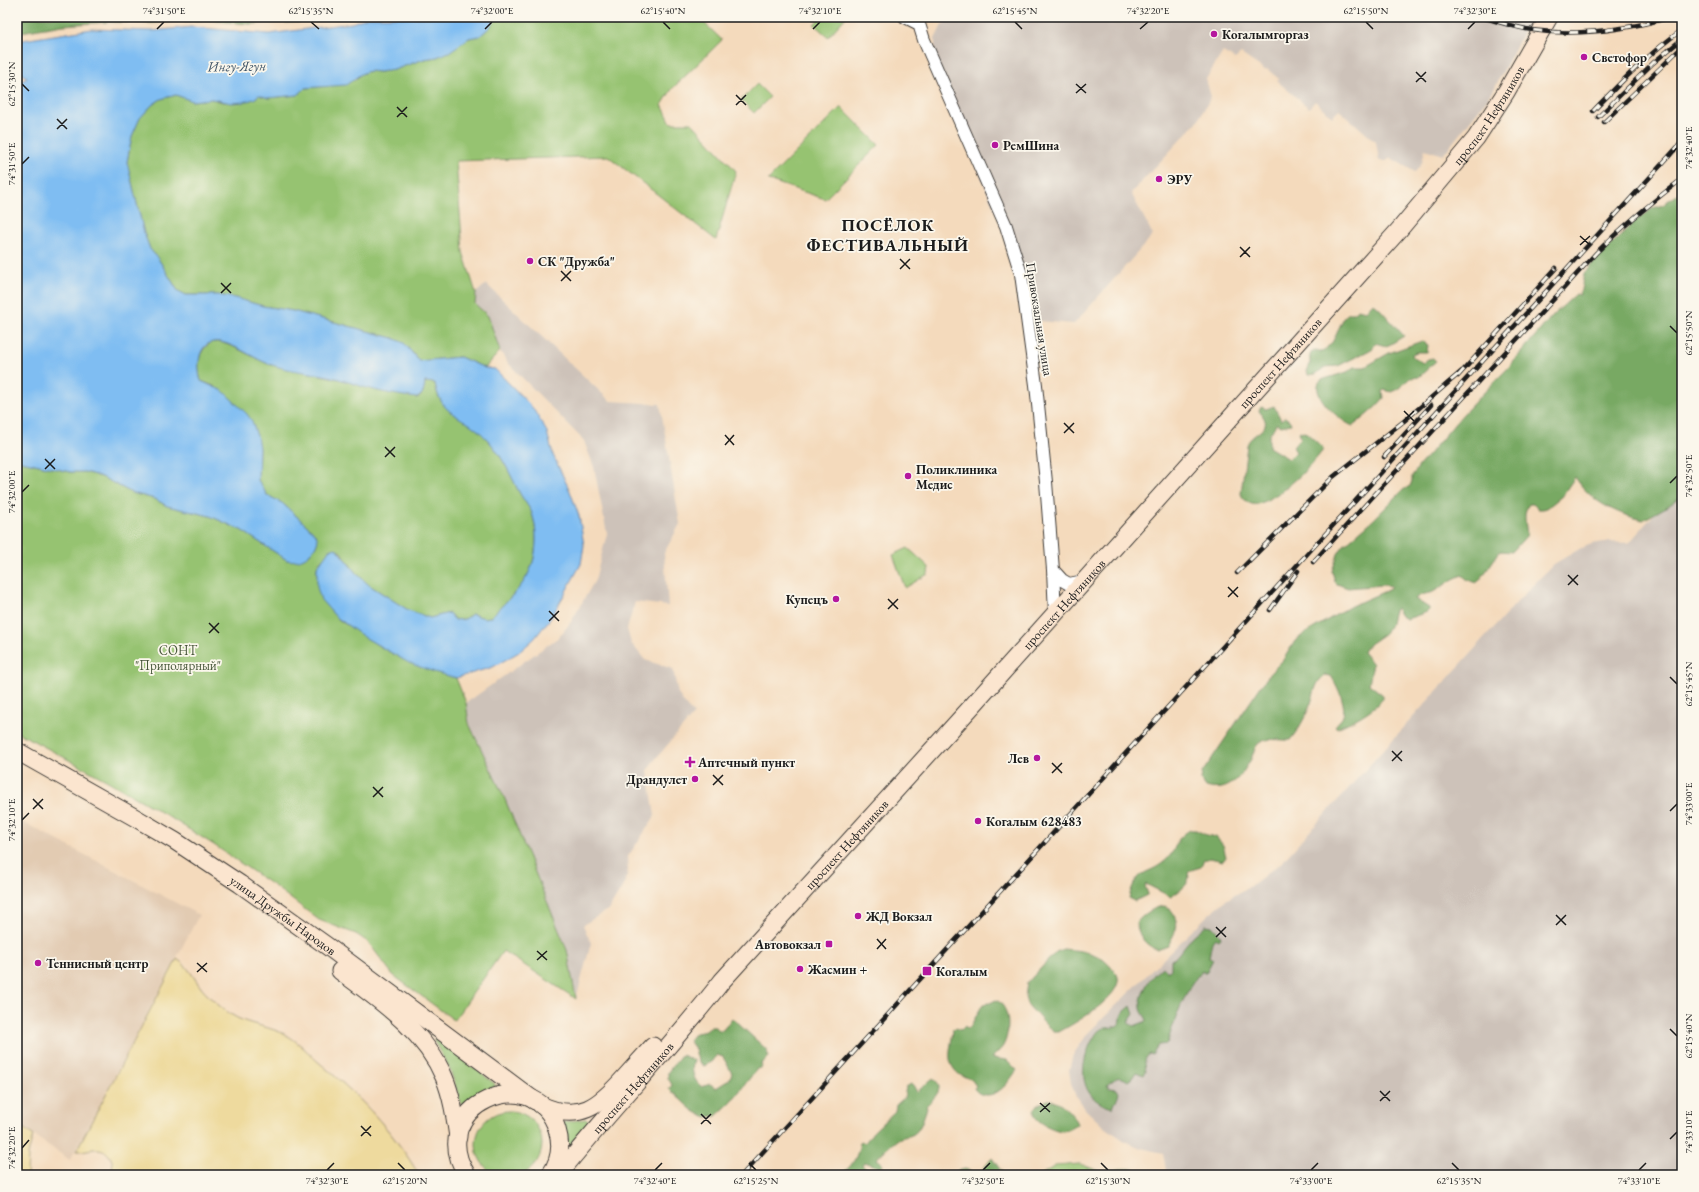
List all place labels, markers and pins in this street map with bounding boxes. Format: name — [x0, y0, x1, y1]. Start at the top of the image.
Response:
place label: Когалымгоргаз — [1222, 26, 1309, 43]
marker: Когалымгоргаз — [1209, 29, 1219, 39]
place label: Светофор — [1592, 49, 1647, 66]
marker: Светофор — [1579, 52, 1589, 62]
place label: РемШина — [1003, 137, 1059, 154]
marker: РемШина — [990, 140, 1000, 150]
place label: ЭРУ — [1167, 171, 1192, 188]
marker: ЭРУ — [1154, 174, 1164, 184]
place label: СК "Дружба" — [538, 253, 615, 270]
marker: СК "Дружба" — [525, 256, 535, 266]
place label: Поликлиника Медис — [916, 461, 997, 493]
marker: Поликлиника Медис — [903, 471, 913, 481]
place label: Купецъ — [786, 591, 828, 608]
marker: Купецъ — [831, 594, 841, 604]
place label: Лев — [1008, 750, 1029, 767]
marker: Лев — [1032, 753, 1042, 763]
place label: Аптечный пункт — [697, 754, 795, 771]
marker: Аптечный пункт — [685, 757, 695, 767]
place label: Драндулет — [626, 771, 687, 788]
marker: Драндулет — [690, 774, 700, 784]
place label: Когалым 628483 — [986, 813, 1082, 830]
marker: Когалым 628483 — [973, 816, 983, 826]
place label: ЖД Вокзал — [865, 908, 932, 925]
marker: ЖД Вокзал — [853, 911, 863, 921]
place label: Автовокзал — [754, 936, 821, 953]
marker: Автовокзал — [824, 939, 834, 949]
place label: Теннисный центр — [46, 955, 148, 972]
marker: Теннисный центр — [33, 958, 43, 968]
place label: Жасмин + — [807, 961, 868, 978]
place label: Когалым — [936, 963, 988, 980]
marker: Жасмин + — [795, 964, 805, 974]
marker: Когалым — [921, 965, 933, 977]

